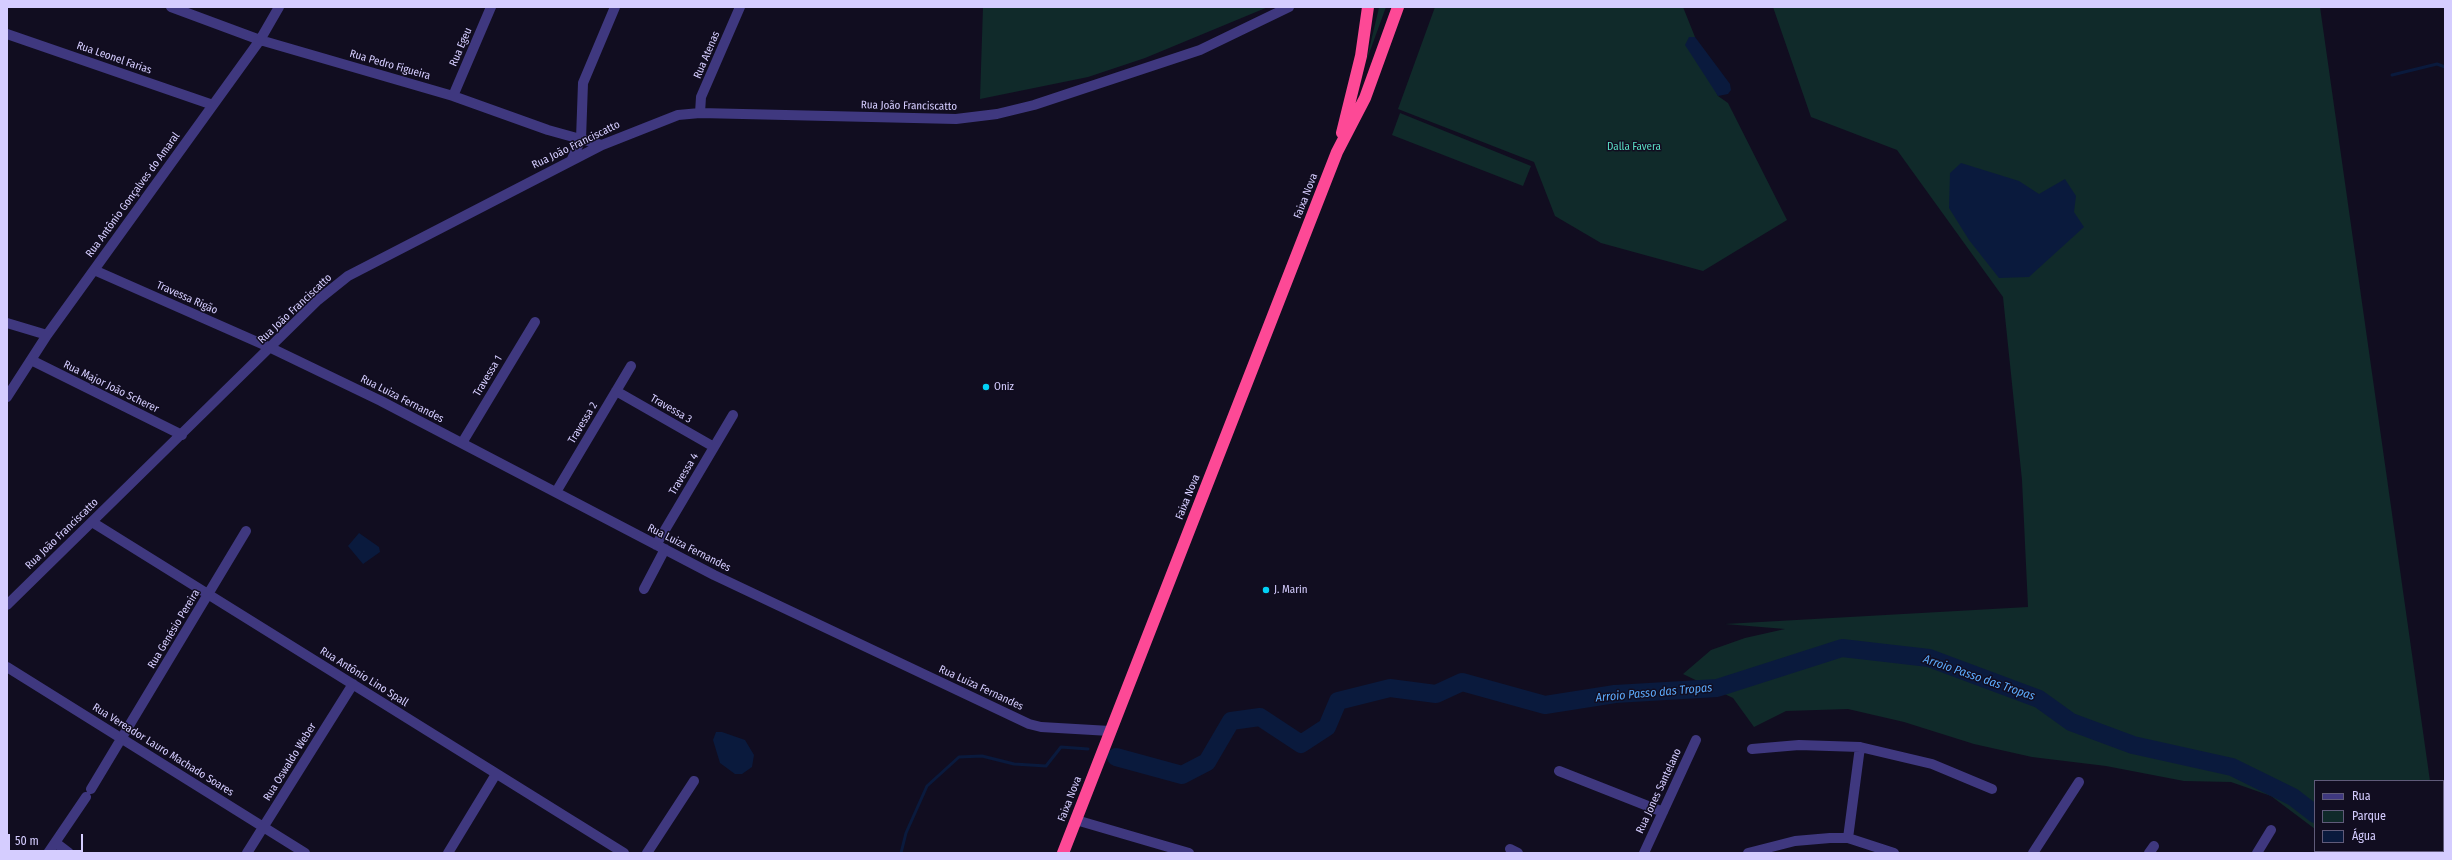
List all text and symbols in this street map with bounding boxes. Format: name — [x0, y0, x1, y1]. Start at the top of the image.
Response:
street label: Rua Egeu — [447, 26, 475, 68]
street label: Rua Atenas — [691, 29, 723, 81]
street label: Rua Leonel Farias — [75, 39, 153, 77]
street label: Rua Pedro Figueira — [348, 47, 432, 83]
street label: Rua João Franciscatto — [861, 99, 957, 113]
street label: Rua João Franciscatto — [530, 118, 622, 172]
street label: Rua Antônio Gonçalves do Amaral — [83, 130, 183, 260]
park label: Dalla Favera — [1607, 140, 1661, 154]
street label: Faixa Nova — [1291, 171, 1321, 221]
street label: Rua João Franciscatto — [255, 271, 335, 347]
street label: Travessa Rigão — [154, 279, 220, 317]
street label: Travessa 1 — [471, 353, 505, 399]
street label: Rua Major João Scherer — [61, 358, 161, 416]
street label: Rua Luiza Fernandes — [358, 372, 446, 426]
place label: Oniz — [994, 380, 1014, 394]
marker: Oniz — [981, 382, 991, 392]
street label: Travessa 3 — [648, 392, 694, 426]
street label: Travessa 2 — [566, 400, 600, 446]
street label: Travessa 4 — [666, 451, 702, 497]
street label: Faixa Nova — [1173, 473, 1203, 521]
street label: Rua João Franciscatto — [23, 496, 101, 572]
street label: Rua Luiza Fernandes — [645, 521, 733, 575]
place label: J. Marin — [1274, 583, 1308, 597]
marker: J. Marin — [1261, 585, 1271, 595]
street label: Rua Genésio Pereira — [145, 587, 203, 671]
street label: Rua Antônio Lino Spall — [317, 644, 411, 710]
water label: Arroio Passo das Tropas — [1921, 652, 2037, 704]
street label: Rua Luiza Fernandes — [937, 663, 1025, 713]
water label: Arroio Passo das Tropas — [1595, 681, 1713, 705]
street label: Rua Vereador Lauro Machado Soares — [90, 701, 236, 799]
street label: Rua Oswaldo Weber — [261, 721, 319, 803]
street label: Rua Jones Santelano — [1634, 746, 1684, 836]
street label: Faixa Nova — [1055, 774, 1085, 824]
legend — [2314, 780, 2444, 852]
text: Rua — [2352, 789, 2371, 803]
text: Parque — [2352, 809, 2386, 823]
scale bar — [10, 826, 85, 852]
text: Água — [2352, 829, 2376, 843]
text: 50 m — [15, 834, 39, 848]

